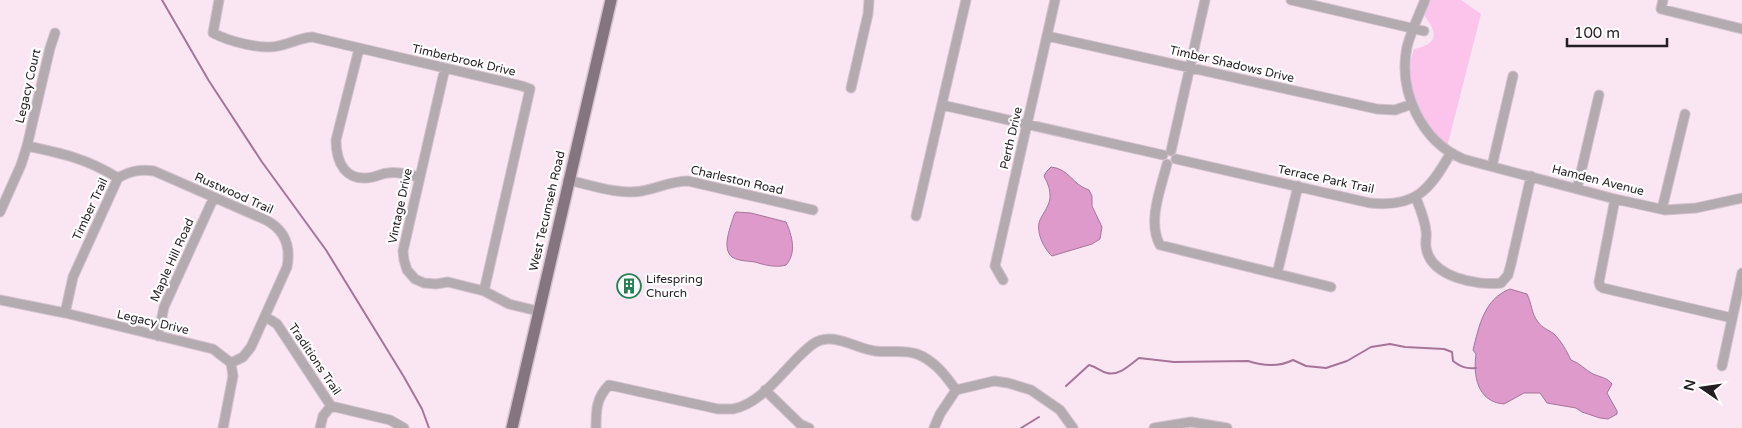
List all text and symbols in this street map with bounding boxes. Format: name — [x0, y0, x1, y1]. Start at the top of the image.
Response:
scale bar — [1567, 15, 1667, 47]
text: 100 m — [1574, 24, 1620, 42]
street label: Timberbrook Drive — [411, 41, 517, 79]
street label: Timber Shadows Drive — [1168, 43, 1296, 85]
street label: Legacy Court — [13, 47, 43, 125]
street label: Perth Drive — [997, 105, 1025, 171]
street label: West Tecumseh Road — [526, 150, 568, 272]
street label: Terrace Park Trail — [1277, 162, 1375, 196]
street label: Hamden Avenue — [1550, 162, 1646, 198]
street label: Charleston Road — [689, 163, 785, 197]
street label: Vintage Drive — [385, 167, 415, 245]
street label: Rustwood Trail — [192, 169, 276, 217]
street label: Timber Trail — [69, 176, 111, 242]
street label: Maple Hill Road — [147, 216, 197, 304]
place label: Lifespring Church — [646, 272, 703, 300]
building icon: Lifespring Church — [616, 273, 642, 299]
street label: Legacy Drive — [116, 307, 191, 337]
street label: Traditions Trail — [286, 320, 344, 398]
north arrow — [1677, 363, 1727, 413]
text: N — [1680, 378, 1699, 393]

